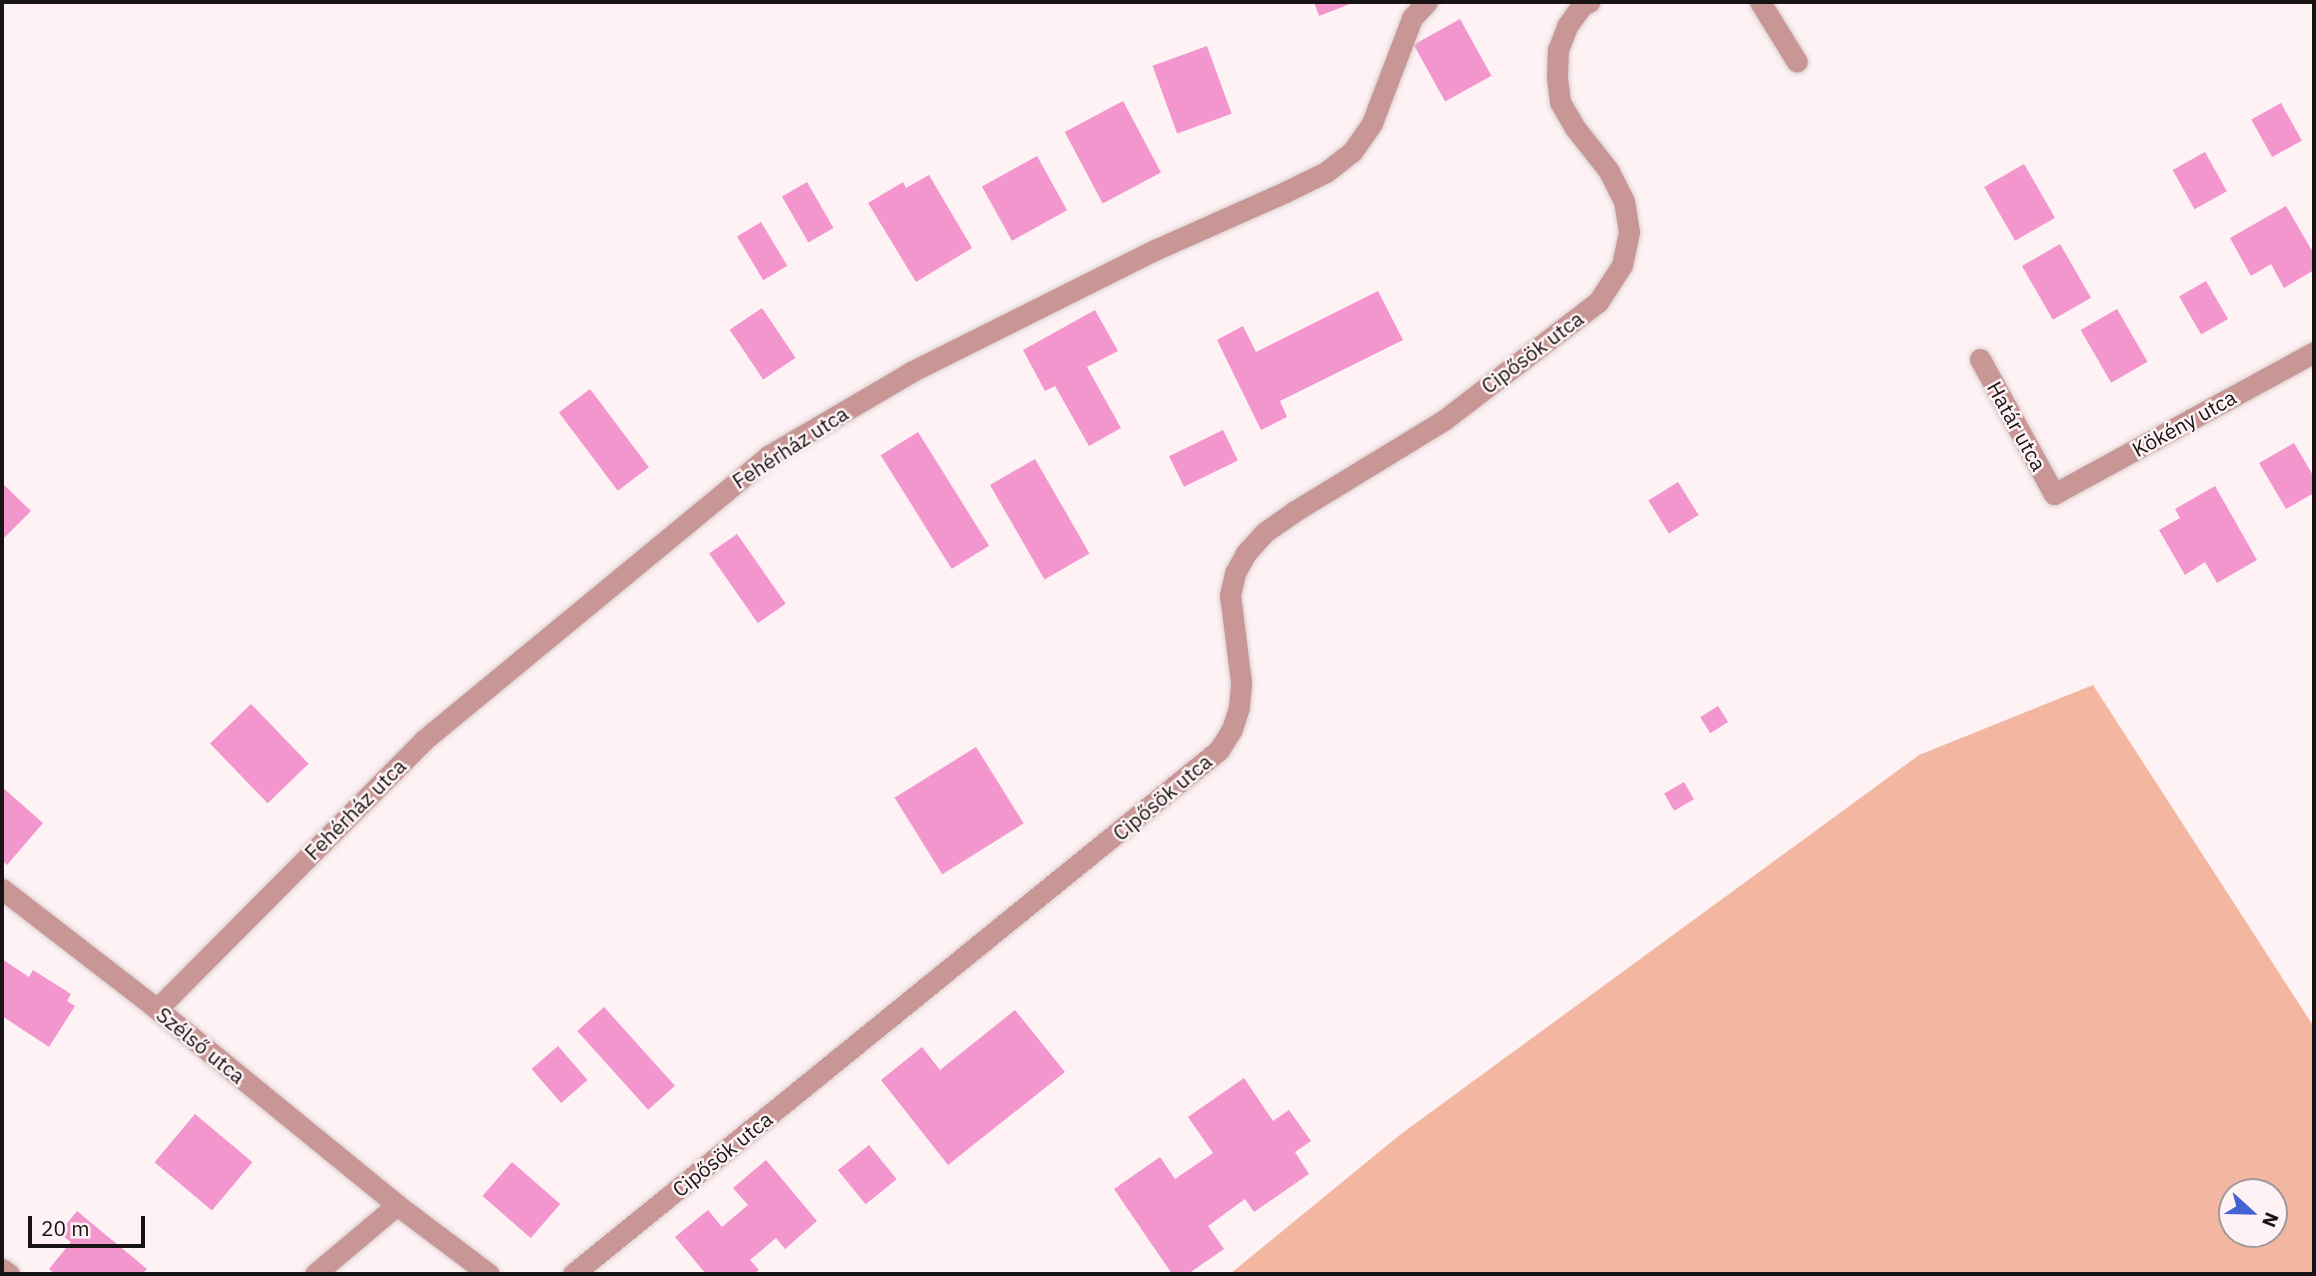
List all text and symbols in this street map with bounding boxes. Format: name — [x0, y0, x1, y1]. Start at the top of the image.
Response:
street label: Cipősök utca — [1476, 305, 1588, 399]
street label: Határ utca — [1982, 377, 2052, 475]
street label: Kökény utca — [2128, 384, 2240, 462]
street label: Fehérház utca — [727, 400, 853, 494]
street label: Cipősök utca — [1107, 748, 1217, 846]
street label: Fehérház utca — [299, 753, 411, 865]
street label: Szélső utca — [152, 1002, 250, 1088]
street label: Cipősök utca — [667, 1106, 777, 1202]
north arrow — [2218, 1178, 2288, 1248]
scale bar — [32, 1202, 149, 1246]
text: N — [2257, 1209, 2284, 1231]
text: 20 m — [41, 1214, 90, 1242]

